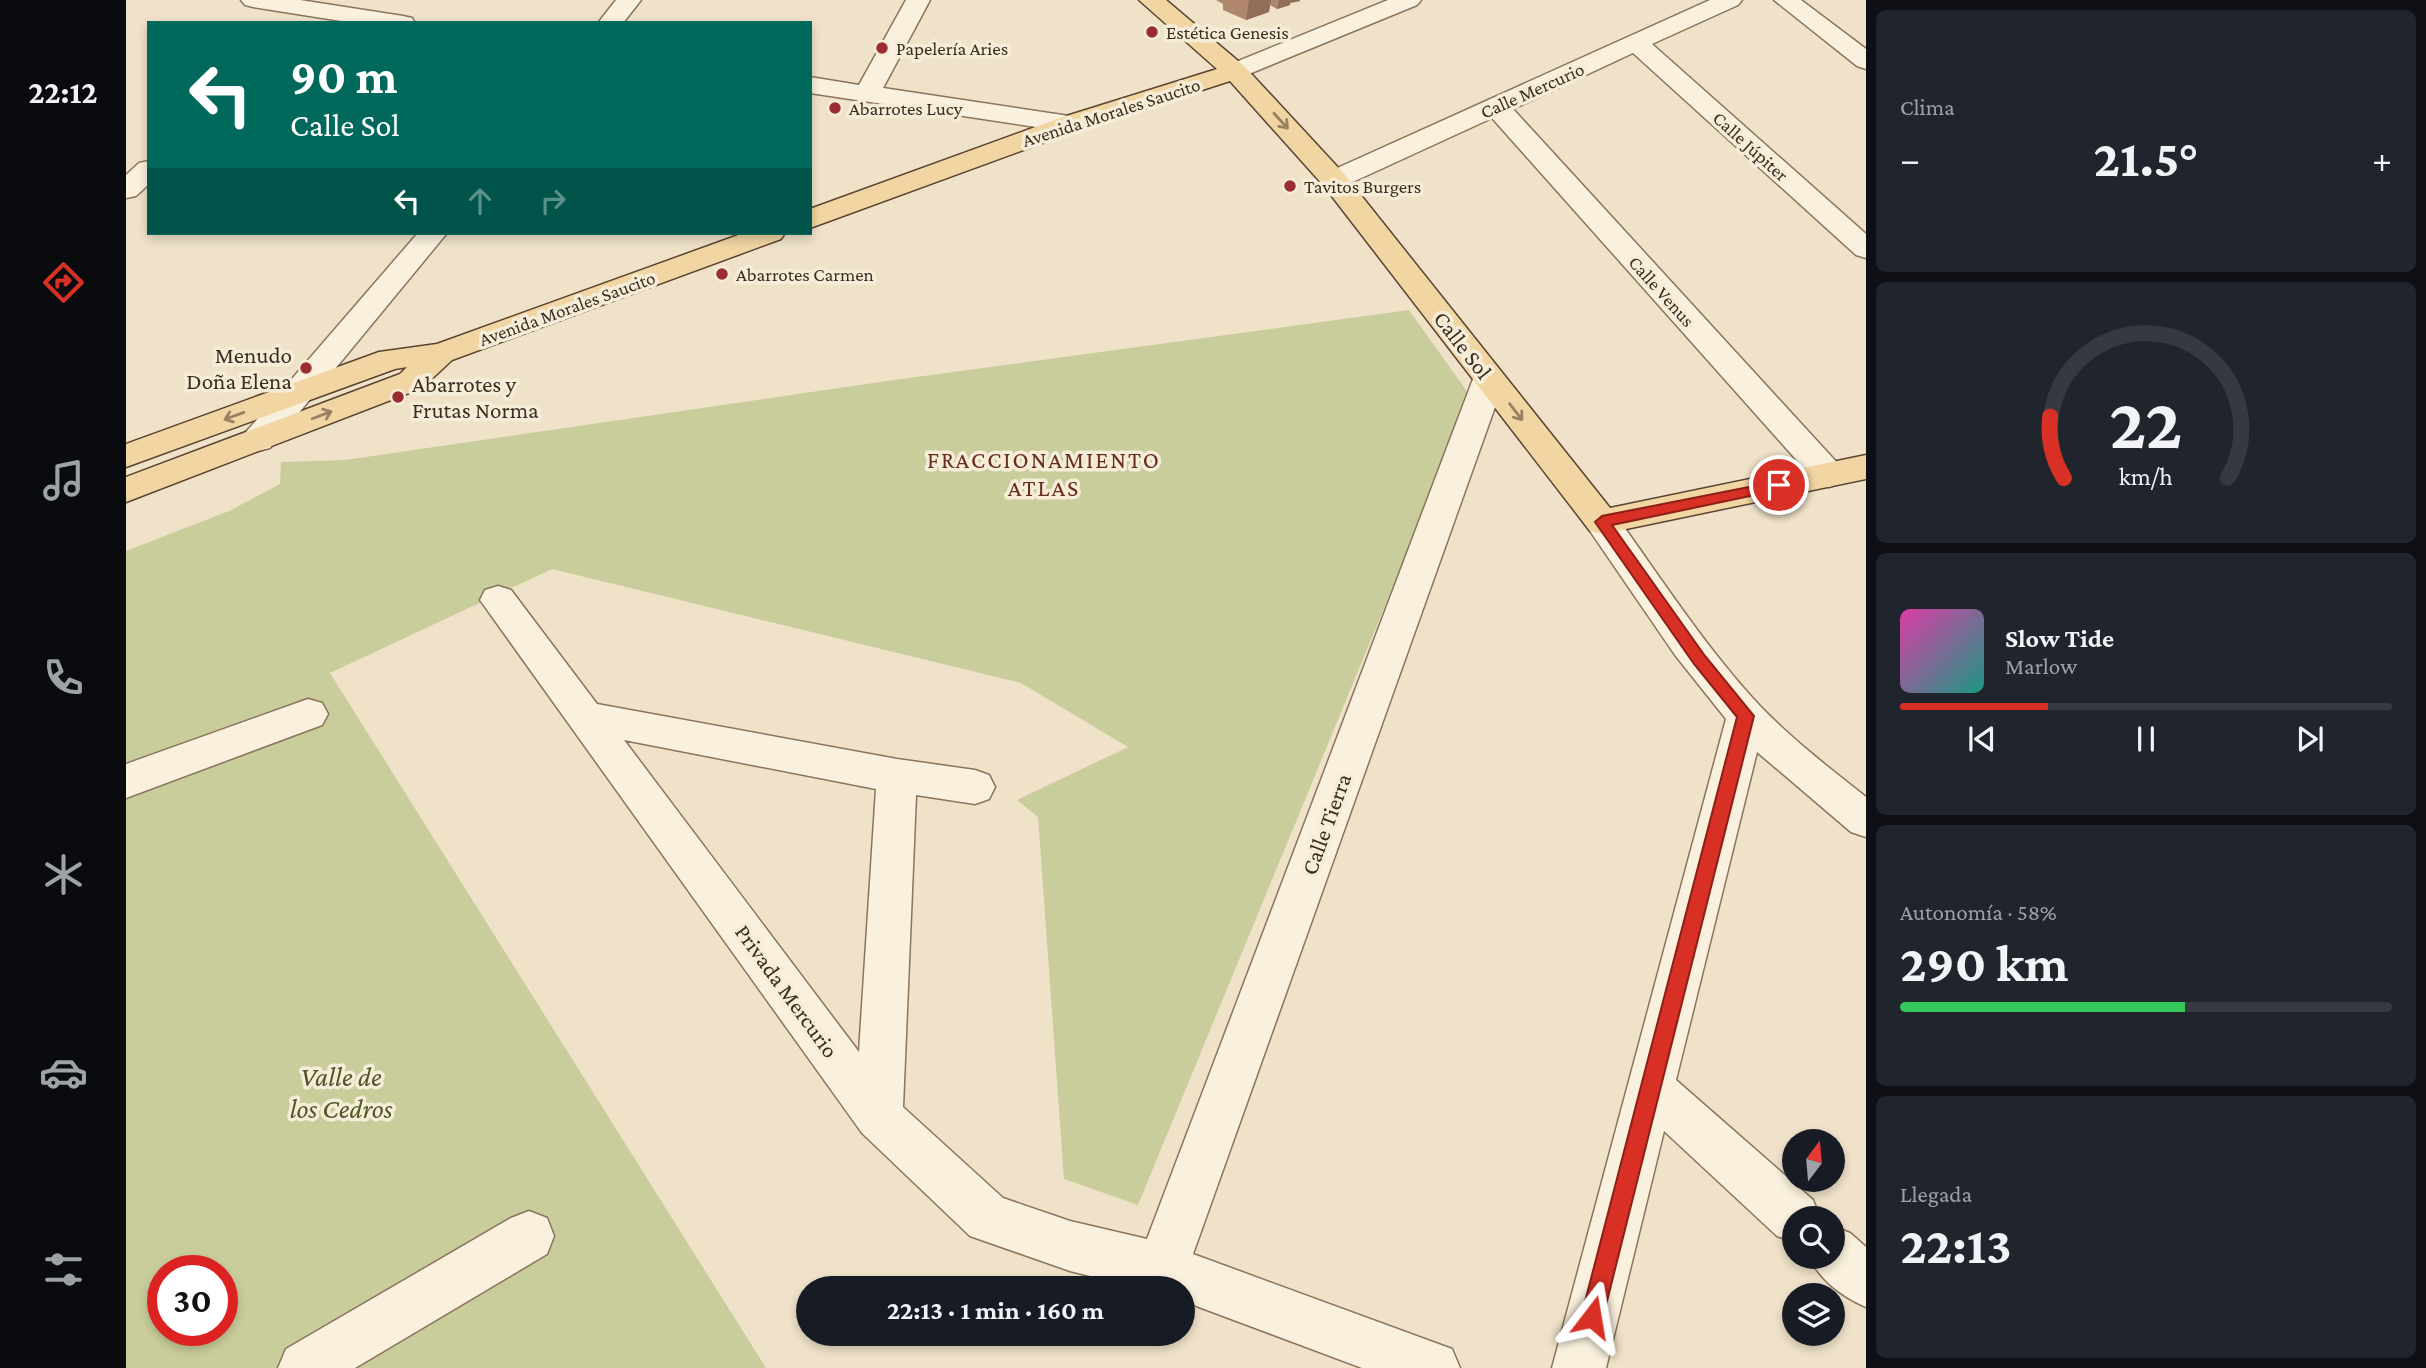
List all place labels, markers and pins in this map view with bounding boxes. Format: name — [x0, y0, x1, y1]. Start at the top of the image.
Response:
place label: Estética Genesis — [1166, 22, 1289, 43]
marker: Estética Genesis — [1144, 24, 1160, 40]
place label: Papelería Aries — [896, 38, 1008, 59]
marker: Papelería Aries — [874, 40, 890, 56]
place label: Abarrotes Lucy — [849, 98, 963, 119]
marker: Abarrotes Lucy — [827, 100, 843, 116]
place label: Tavitos Burgers — [1304, 176, 1421, 197]
marker: Tavitos Burgers — [1282, 178, 1298, 194]
place label: Abarrotes Carmen — [736, 264, 874, 285]
marker: Abarrotes Carmen — [714, 266, 730, 282]
place label: Menudo Doña Elena — [186, 342, 292, 394]
marker: Menudo Doña Elena — [298, 360, 314, 376]
place label: Abarrotes y Frutas Norma — [412, 371, 539, 423]
marker: Abarrotes y Frutas Norma — [390, 389, 406, 405]
pin — [1749, 455, 1809, 515]

